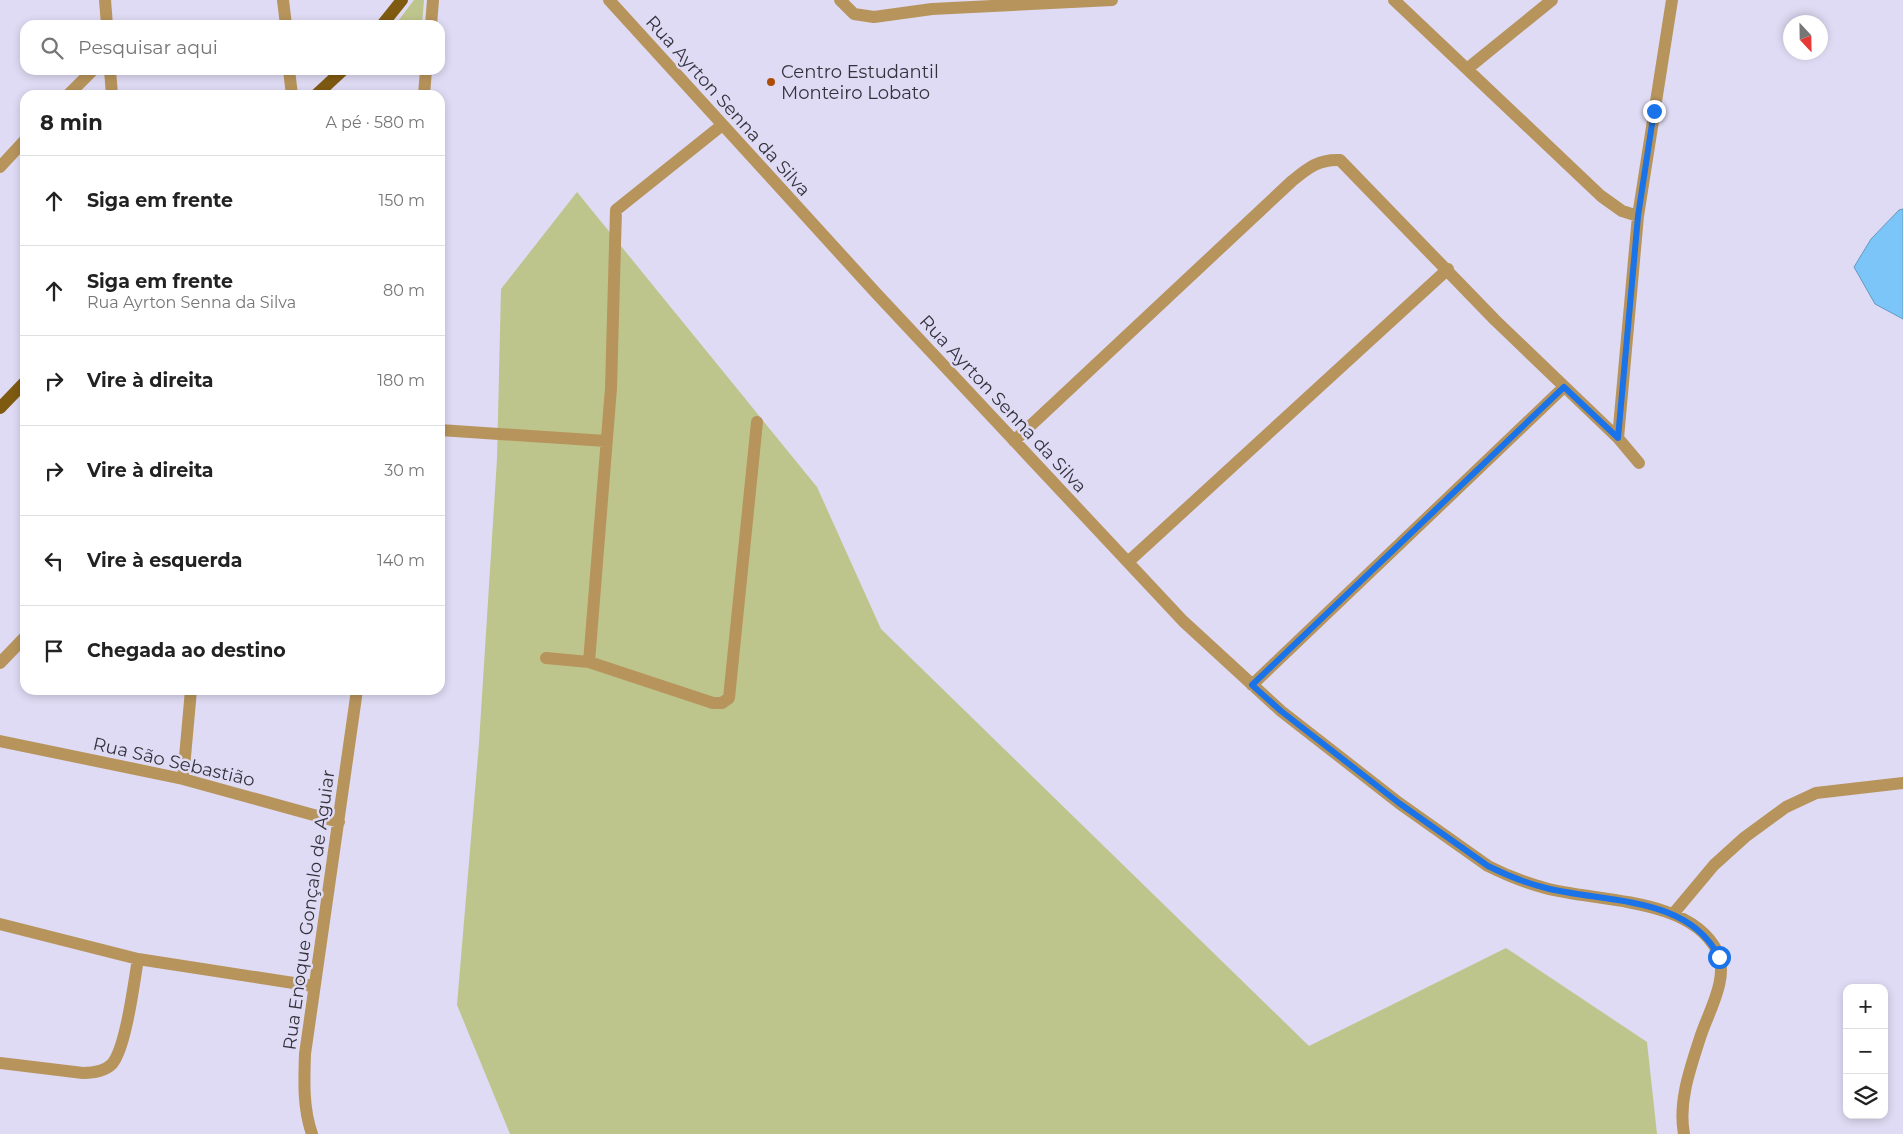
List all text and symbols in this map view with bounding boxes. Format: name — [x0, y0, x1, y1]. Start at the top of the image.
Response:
street label: Rua Ayrton Senna da Silva — [641, 11, 815, 201]
north arrow — [1783, 15, 1828, 60]
search box — [20, 20, 445, 75]
icon: search — [38, 34, 66, 62]
text: Pesquisar aqui — [78, 36, 218, 59]
place label: Centro Estudantil Monteiro Lobato — [781, 61, 939, 104]
marker: Centro Estudantil Monteiro Lobato — [765, 76, 777, 88]
route end — [1643, 100, 1666, 123]
text: 8 min — [40, 110, 103, 135]
text: A pé · 580 m — [325, 113, 425, 132]
icon: ahead — [40, 187, 68, 215]
text: Siga em frente — [87, 189, 233, 212]
text: 150 m — [378, 191, 425, 210]
text: Siga em frente — [87, 270, 233, 293]
icon: ahead — [40, 277, 68, 305]
text: 80 m — [383, 281, 425, 300]
text: Rua Ayrton Senna da Silva — [87, 293, 296, 312]
street label: Rua Ayrton Senna da Silva — [915, 310, 1091, 498]
icon: right — [40, 367, 68, 395]
text: Vire à direita — [87, 369, 214, 392]
text: 180 m — [377, 371, 425, 390]
icon: right — [40, 457, 68, 485]
text: Vire à direita — [87, 459, 214, 482]
text: 30 m — [384, 461, 425, 480]
icon: left — [40, 547, 68, 575]
text: Vire à esquerda — [87, 549, 242, 572]
text: 140 m — [377, 551, 425, 570]
icon: arrive — [40, 637, 68, 665]
text: Chegada ao destino — [87, 639, 286, 662]
street label: Rua São Sebastião — [91, 733, 257, 791]
street label: Rua Enoque Gonçalo de Aguiar — [278, 769, 340, 1051]
route start — [1708, 946, 1731, 969]
map controls — [1843, 984, 1888, 1119]
button: + — [1843, 984, 1888, 1029]
button: − — [1843, 1029, 1888, 1074]
button: layers — [1843, 1074, 1888, 1119]

